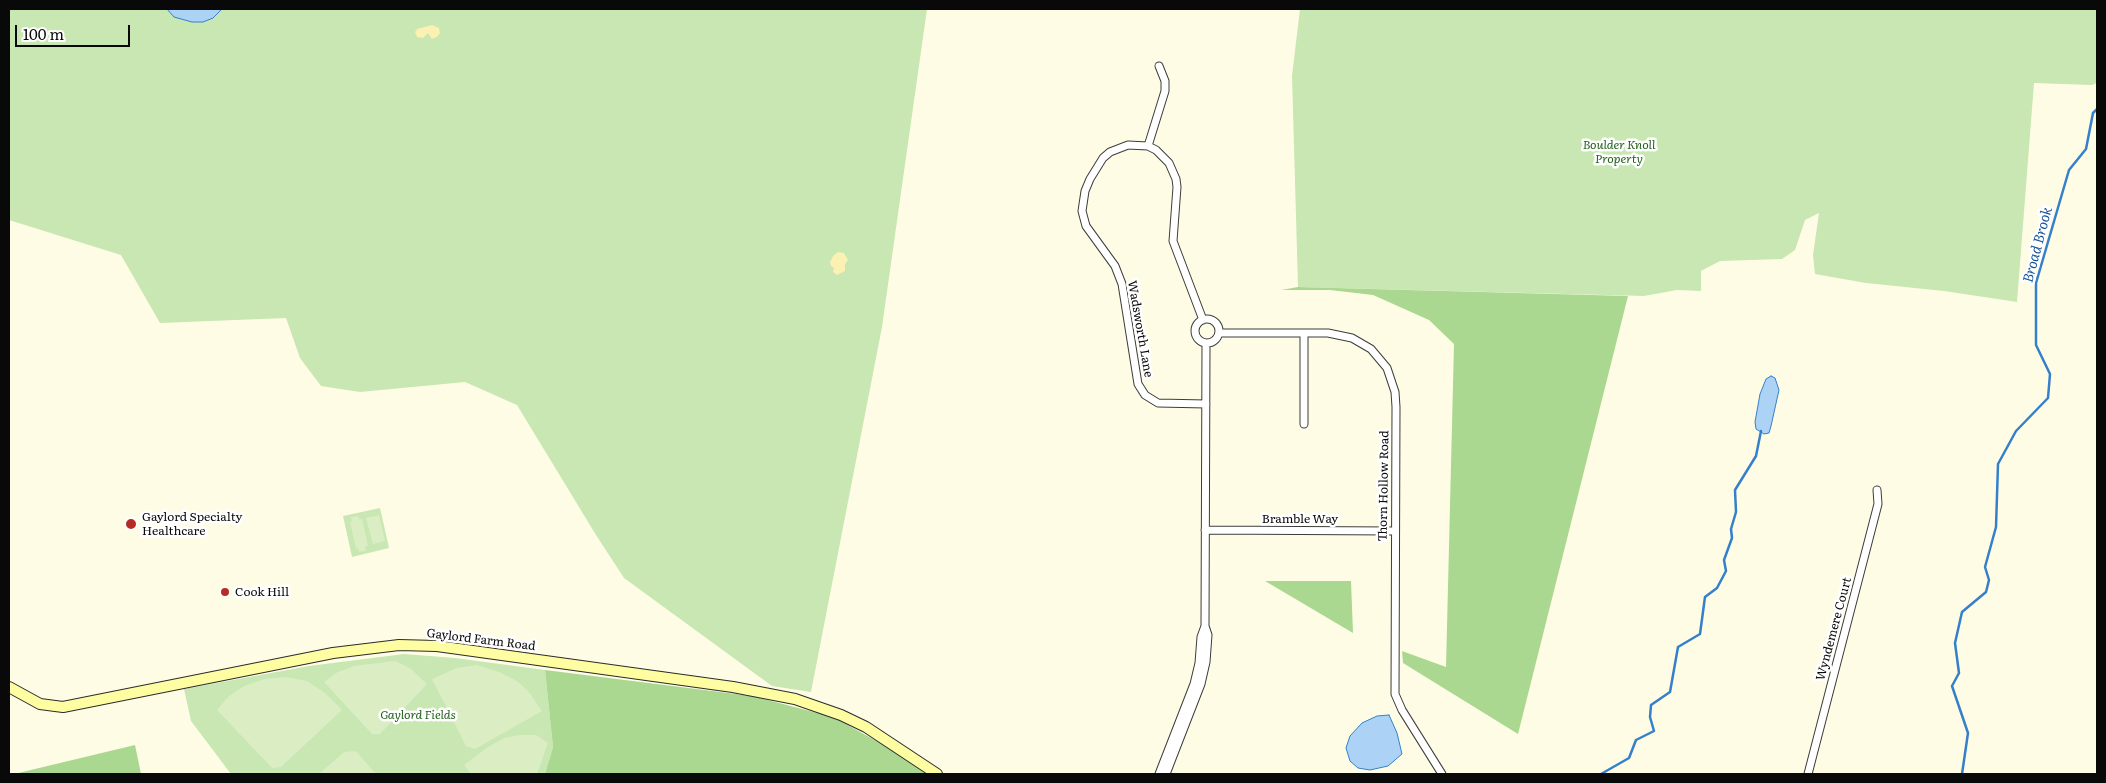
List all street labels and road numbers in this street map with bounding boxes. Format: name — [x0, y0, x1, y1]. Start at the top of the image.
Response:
street label: Wadsworth Lane — [1124, 279, 1156, 379]
street label: Thorn Hollow Road — [1376, 430, 1392, 542]
street label: Bramble Way — [1262, 512, 1338, 526]
street label: Wyndemere Court — [1813, 576, 1855, 682]
street label: Gaylord Farm Road — [426, 626, 536, 654]

